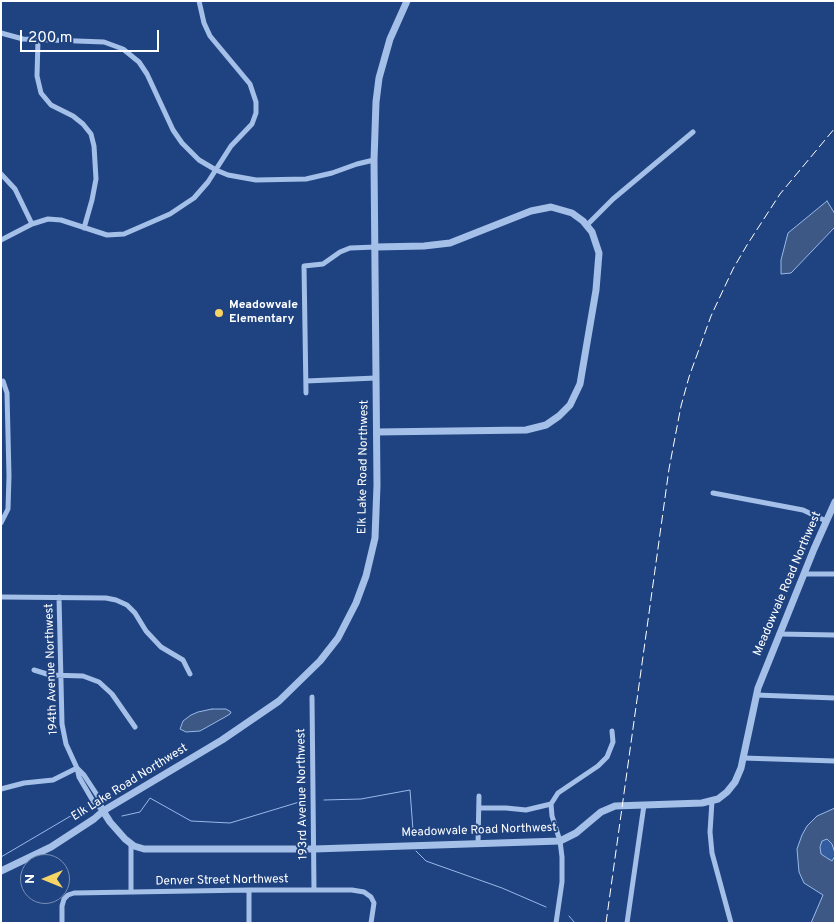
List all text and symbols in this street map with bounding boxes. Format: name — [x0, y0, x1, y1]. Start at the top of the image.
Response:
scale bar — [22, 20, 161, 52]
text: 200 m — [28, 29, 73, 48]
place label: Meadowvale Elementary — [229, 299, 298, 327]
marker: Meadowvale Elementary — [213, 307, 225, 319]
street label: Elk Lake Road Northwest — [356, 400, 372, 534]
street label: Meadowvale Road Northwest — [751, 510, 825, 658]
street label: 194th Avenue Northwest — [43, 603, 61, 735]
street label: 193rd Avenue Northwest — [295, 728, 311, 860]
street label: Elk Lake Road Northwest — [69, 741, 191, 825]
street label: Meadowvale Road Northwest — [401, 821, 557, 841]
north arrow — [20, 854, 70, 904]
street label: Denver Street Northwest — [155, 873, 289, 889]
text: N — [22, 874, 39, 884]

